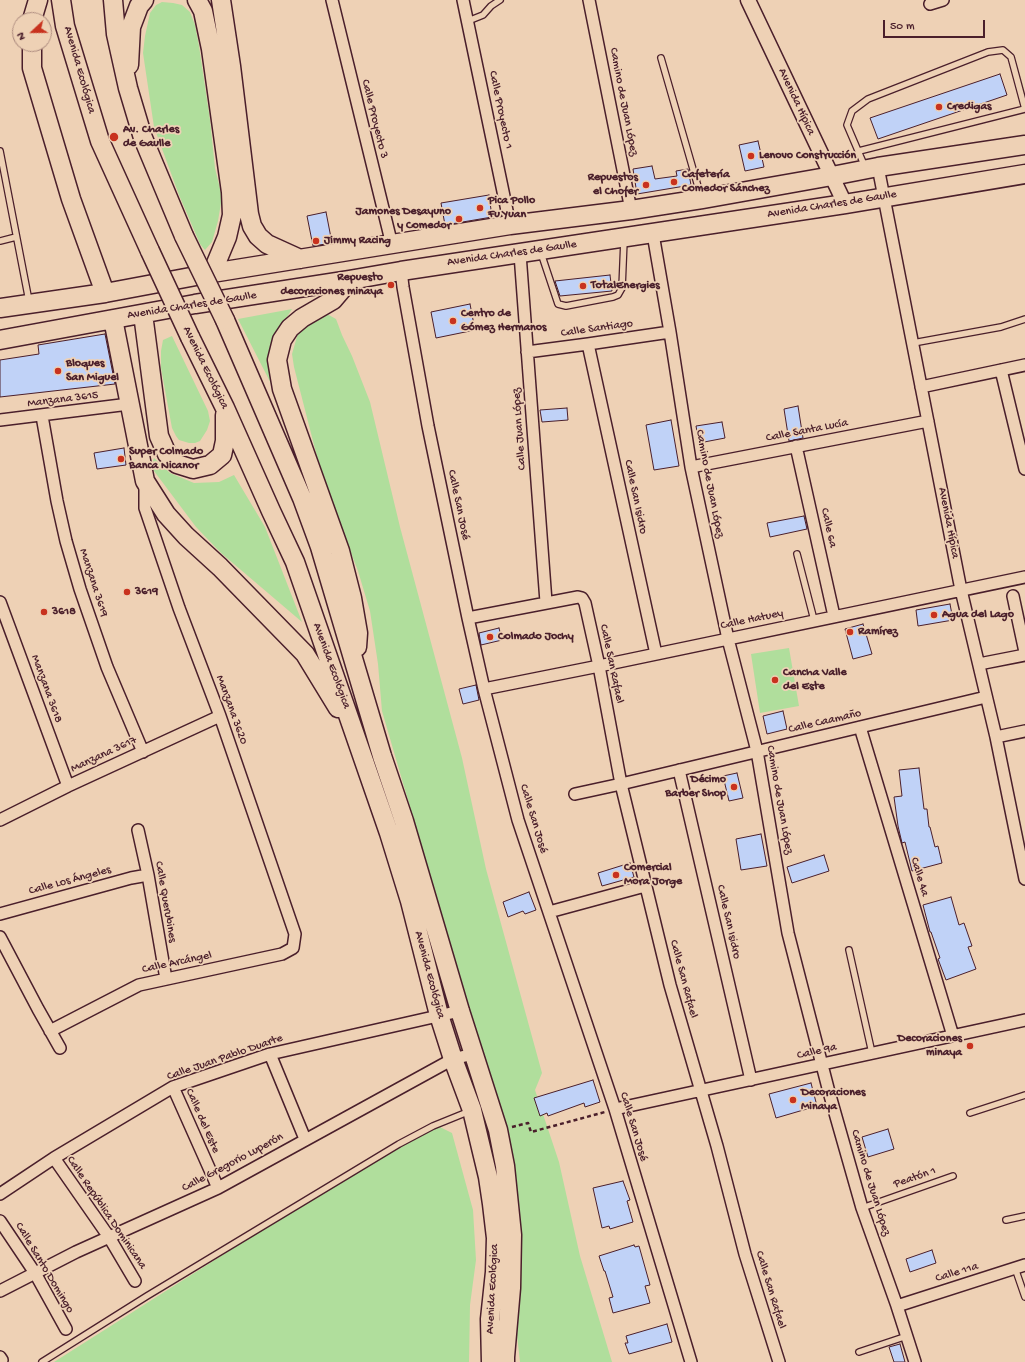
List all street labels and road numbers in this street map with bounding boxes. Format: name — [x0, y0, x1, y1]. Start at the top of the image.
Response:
street label: Avenida Ecológica — [60, 25, 98, 115]
street label: Camino de Juan López — [605, 46, 641, 158]
street label: Avenida Hípica — [774, 66, 818, 138]
street label: Calle Proyecto 1 — [485, 70, 515, 150]
street label: Calle Proyecto 3 — [357, 78, 391, 160]
street label: Avenida Charles de Gaulle — [766, 188, 898, 222]
street label: Avenida Charles de Gaulle — [446, 238, 578, 270]
street label: Avenida Charles de Gaulle — [126, 289, 258, 323]
street label: Calle Santiago — [560, 317, 634, 341]
street label: Avenida Ecológica — [179, 324, 231, 412]
street label: Calle Juan López — [510, 387, 530, 471]
street label: Manzana 3615 — [27, 389, 99, 411]
street label: Calle Santa Lucía — [765, 416, 849, 446]
street label: Camino de Juan López — [691, 428, 727, 540]
street label: Calle San Isidro — [620, 458, 650, 536]
street label: Calle San José — [444, 469, 472, 541]
street label: Avenida Hípica — [934, 486, 962, 560]
street label: Calle 6a — [816, 507, 840, 549]
street label: Manzana 3619 — [75, 547, 111, 619]
street label: Calle Hatuey — [719, 606, 785, 634]
street label: Avenida Ecológica — [309, 621, 353, 711]
street label: Calle San Rafael — [596, 623, 626, 705]
street label: Manzana 3618 — [27, 653, 65, 725]
street label: Manzana 3620 — [212, 673, 250, 747]
street label: Calle Caamaño — [787, 707, 863, 737]
street label: Manzana 3617 — [69, 733, 139, 777]
street label: Camino de Juan López — [762, 744, 796, 856]
street label: Calle San José — [516, 783, 550, 855]
street label: Calle 4a — [906, 856, 932, 898]
street label: Calle Querubines — [151, 860, 179, 944]
street label: Calle Los Ángeles — [27, 863, 113, 899]
street label: Calle San Isidro — [712, 884, 744, 960]
street label: Avenida Ecológica — [410, 930, 448, 1020]
street label: Calle San Rafael — [666, 938, 700, 1020]
street label: Calle Arcángel — [141, 949, 213, 977]
street label: Calle Juan Pablo Duarte — [165, 1031, 285, 1085]
street label: Calle 9a — [796, 1040, 838, 1064]
street label: Calle del Este — [181, 1086, 223, 1156]
street label: Calle San José — [616, 1091, 650, 1163]
street label: Camino de Juan López — [847, 1128, 893, 1238]
street label: Calle Gregorio Luperón — [180, 1130, 286, 1196]
street label: Calle República Dominicana — [63, 1154, 149, 1272]
street label: Peatón 1 — [892, 1164, 938, 1192]
street label: Calle Santo Domingo — [11, 1220, 77, 1316]
street label: Avenida Ecológica — [483, 1244, 503, 1334]
street label: Calle San Rafael — [751, 1249, 789, 1331]
street label: Calle 11a — [934, 1260, 980, 1286]

